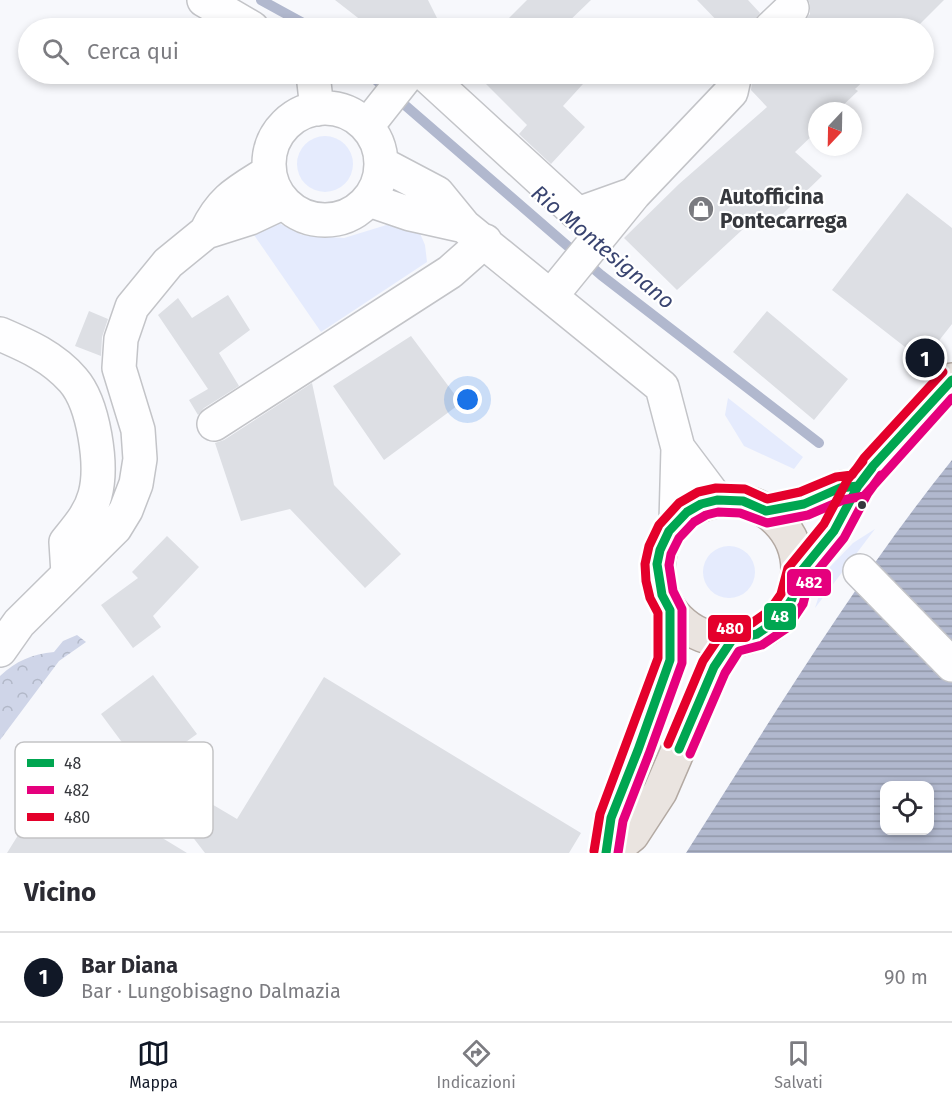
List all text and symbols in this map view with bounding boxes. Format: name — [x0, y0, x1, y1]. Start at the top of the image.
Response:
search box — [18, 18, 934, 84]
icon: search — [39, 35, 72, 68]
text: Cerca qui — [87, 38, 179, 65]
north arrow — [808, 102, 862, 156]
water label: Rio Montesignano — [526, 179, 680, 315]
place label: Autofficina Pontecarrega — [719, 184, 847, 234]
shop icon: Autofficina Pontecarrega — [686, 194, 716, 224]
pin: 1 — [906, 336, 944, 380]
your location — [453, 385, 482, 414]
unlabelled marker — [856, 499, 868, 511]
line badge: 482 — [786, 568, 832, 597]
text: 482 — [796, 573, 822, 592]
line badge: 48 — [763, 602, 797, 631]
text: 48 — [771, 607, 789, 626]
line badge: 480 — [707, 614, 752, 643]
text: 480 — [716, 619, 744, 638]
legend — [15, 742, 213, 838]
text: 48 — [64, 754, 82, 773]
text: 482 — [64, 781, 89, 800]
map controls — [880, 781, 934, 835]
button: locate — [880, 781, 934, 835]
text: 480 — [64, 808, 90, 827]
text: Vicino — [24, 877, 96, 908]
text: Bar Diana — [81, 952, 178, 979]
text: 1 — [39, 965, 48, 989]
text: 90 m — [884, 965, 928, 989]
text: Bar · Lungobisagno Dalmazia — [81, 979, 341, 1003]
tab: Mappa — [129, 1037, 178, 1092]
tab: Indicazioni — [437, 1037, 516, 1092]
tab: Salvati — [774, 1037, 823, 1092]

